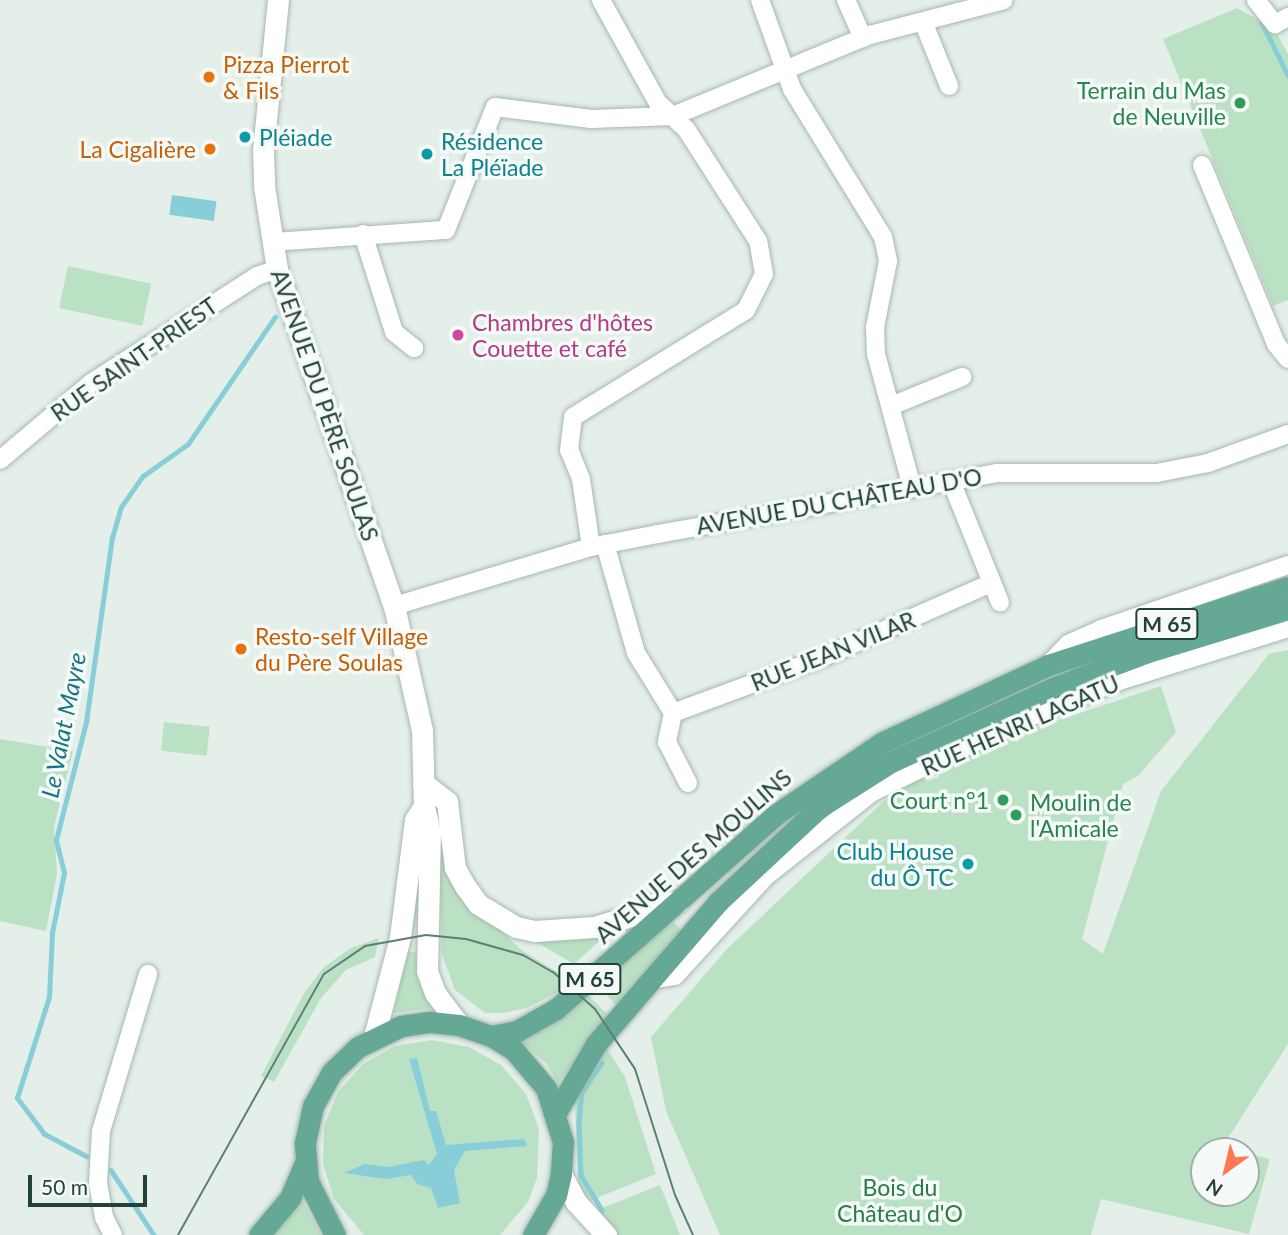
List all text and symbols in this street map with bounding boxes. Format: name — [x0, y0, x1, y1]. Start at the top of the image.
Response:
place label: Pizza Pierrot & Fils — [223, 50, 349, 104]
marker: Pizza Pierrot & Fils — [201, 69, 217, 85]
place label: Terrain du Mas de Neuville — [1077, 76, 1226, 130]
marker: Terrain du Mas de Neuville — [1232, 95, 1248, 111]
place label: Pléiade — [259, 123, 332, 151]
place label: Résidence La Pléïade — [441, 127, 543, 181]
marker: Pléiade — [237, 129, 253, 145]
place label: La Cigalière — [79, 135, 196, 163]
marker: La Cigalière — [202, 141, 218, 157]
marker: Résidence La Pléïade — [419, 146, 435, 162]
street label: AVENUE DU PÈRE SOULAS — [265, 266, 385, 544]
street label: RUE SAINT-PRIEST — [45, 291, 223, 427]
place label: Chambres d'hôtes Couette et café — [472, 308, 653, 362]
marker: Chambres d'hôtes Couette et café — [450, 327, 466, 343]
street label: AVENUE DU CHÂTEAU D'O — [694, 462, 984, 540]
street label: RUE JEAN VILAR — [746, 605, 920, 697]
road number: M 65 — [1134, 606, 1200, 642]
place label: Resto-self Village du Père Soulas — [255, 622, 429, 676]
marker: Resto-self Village du Père Soulas — [233, 641, 249, 657]
water label: Le Valat Mayre — [35, 649, 91, 801]
street label: RUE HENRI LAGATU — [917, 669, 1123, 781]
street label: AVENUE DES MOULINS — [589, 763, 797, 949]
place label: Court n°1 — [890, 786, 989, 814]
place label: Moulin de l'Amicale — [1030, 788, 1132, 842]
marker: Court n°1 — [995, 792, 1011, 808]
marker: Moulin de l'Amicale — [1008, 807, 1024, 823]
place label: Club House du Ô TC — [836, 837, 954, 891]
marker: Club House du Ô TC — [960, 856, 976, 872]
road number: M 65 — [557, 962, 623, 996]
north arrow — [1190, 1137, 1260, 1207]
scale bar — [32, 1162, 150, 1206]
park label: Bois du Château d'O — [837, 1173, 963, 1227]
text: 50 m — [41, 1174, 88, 1199]
text: N — [1202, 1175, 1227, 1202]

